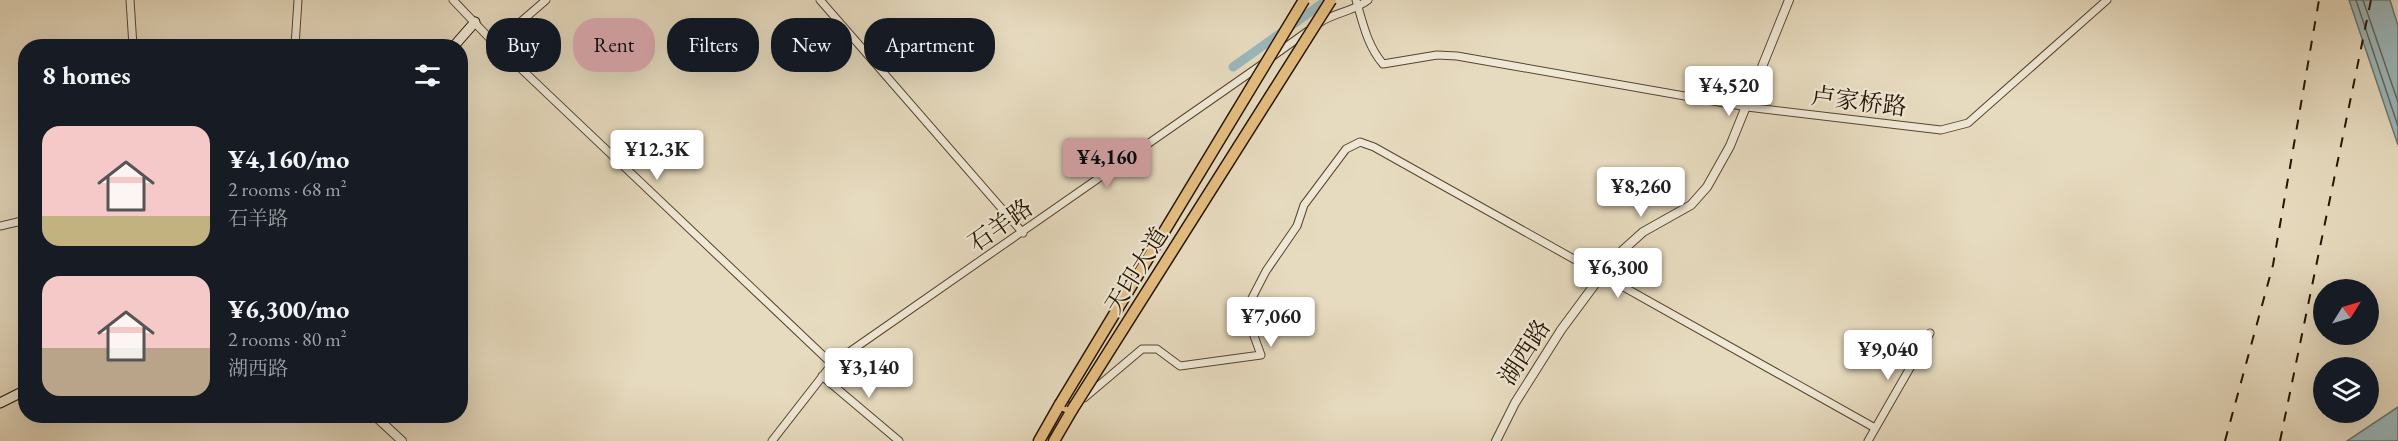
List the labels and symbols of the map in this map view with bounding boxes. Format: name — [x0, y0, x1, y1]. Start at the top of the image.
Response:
pin: ¥4,520 — [1680, 66, 1778, 117]
street label: 卢家桥路 — [1809, 80, 1909, 122]
pin: ¥12.3K — [608, 130, 706, 181]
pin: ¥4,160 — [1058, 138, 1156, 189]
pin: ¥8,260 — [1592, 167, 1690, 218]
street label: 石羊路 — [962, 192, 1038, 258]
street label: 天印大道 — [1097, 221, 1175, 319]
pin: ¥6,300 — [1569, 248, 1667, 299]
north arrow — [2313, 279, 2379, 345]
pin: ¥7,060 — [1222, 297, 1320, 348]
street label: 湖西路 — [1491, 313, 1557, 391]
pin: ¥9,040 — [1839, 330, 1937, 381]
pin: ¥3,140 — [820, 348, 918, 399]

